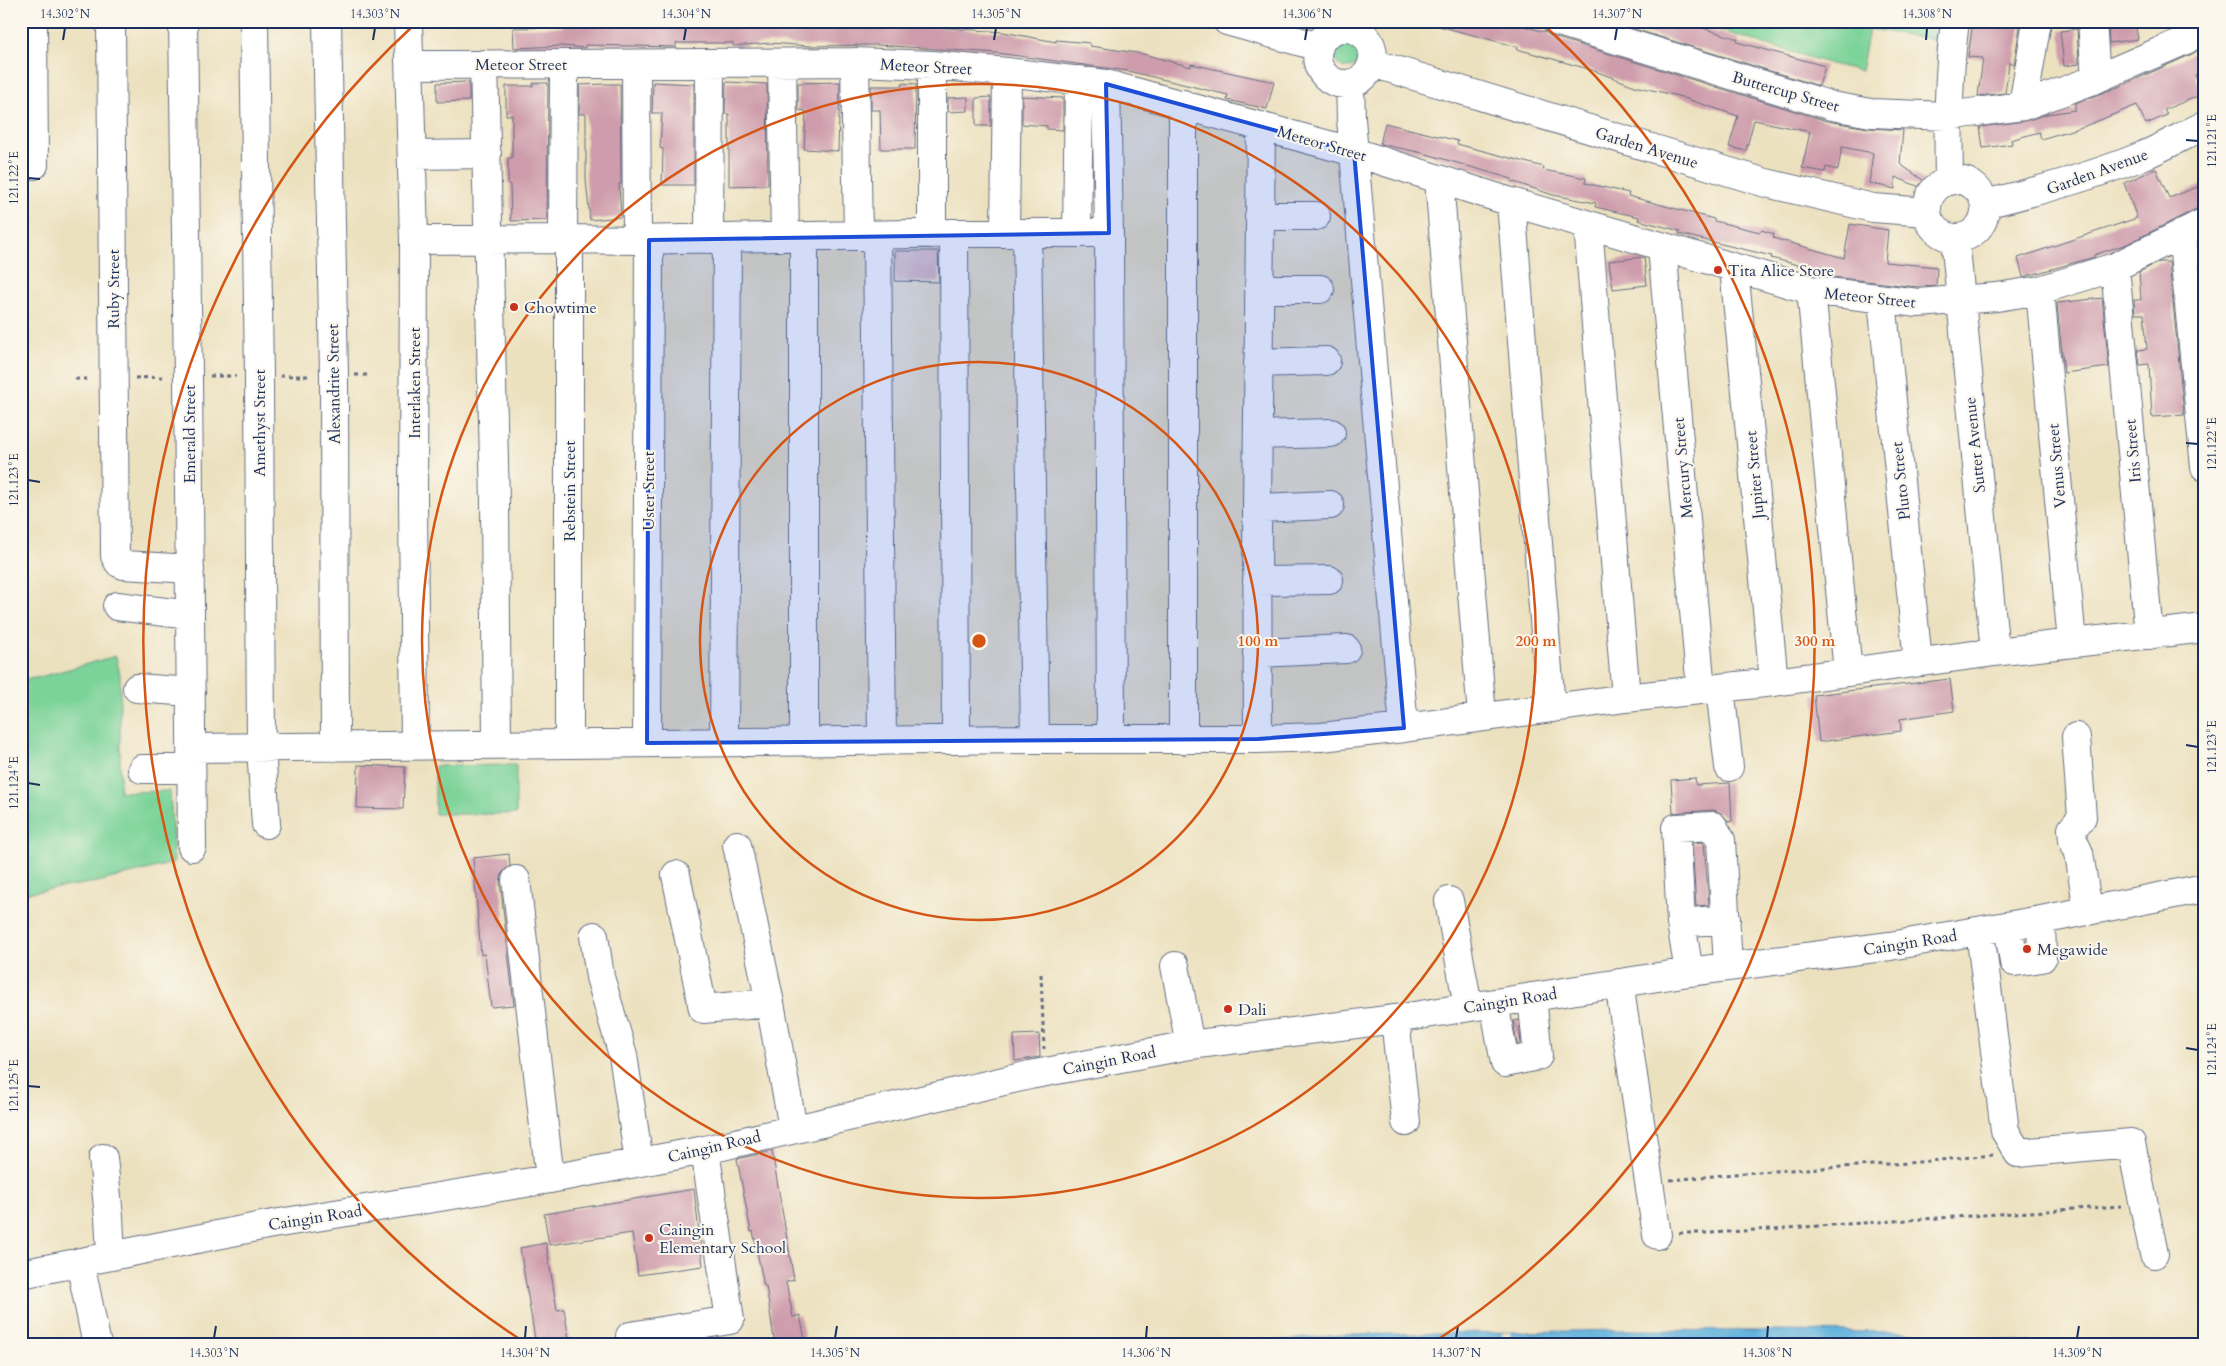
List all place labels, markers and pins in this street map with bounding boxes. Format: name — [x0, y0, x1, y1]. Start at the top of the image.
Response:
place label: Tita Alice Store — [1728, 260, 1834, 282]
marker: Tita Alice Store — [1712, 264, 1724, 276]
place label: Chowtime — [524, 297, 597, 319]
marker: Chowtime — [508, 301, 520, 313]
centre of rings — [970, 632, 988, 650]
place label: Megawide — [2037, 939, 2108, 961]
marker: Megawide — [2021, 943, 2033, 955]
place label: Dali — [1238, 999, 1267, 1021]
marker: Dali — [1222, 1003, 1234, 1015]
place label: Caingin Elementary School — [659, 1219, 786, 1259]
marker: Caingin Elementary School — [643, 1232, 655, 1244]

